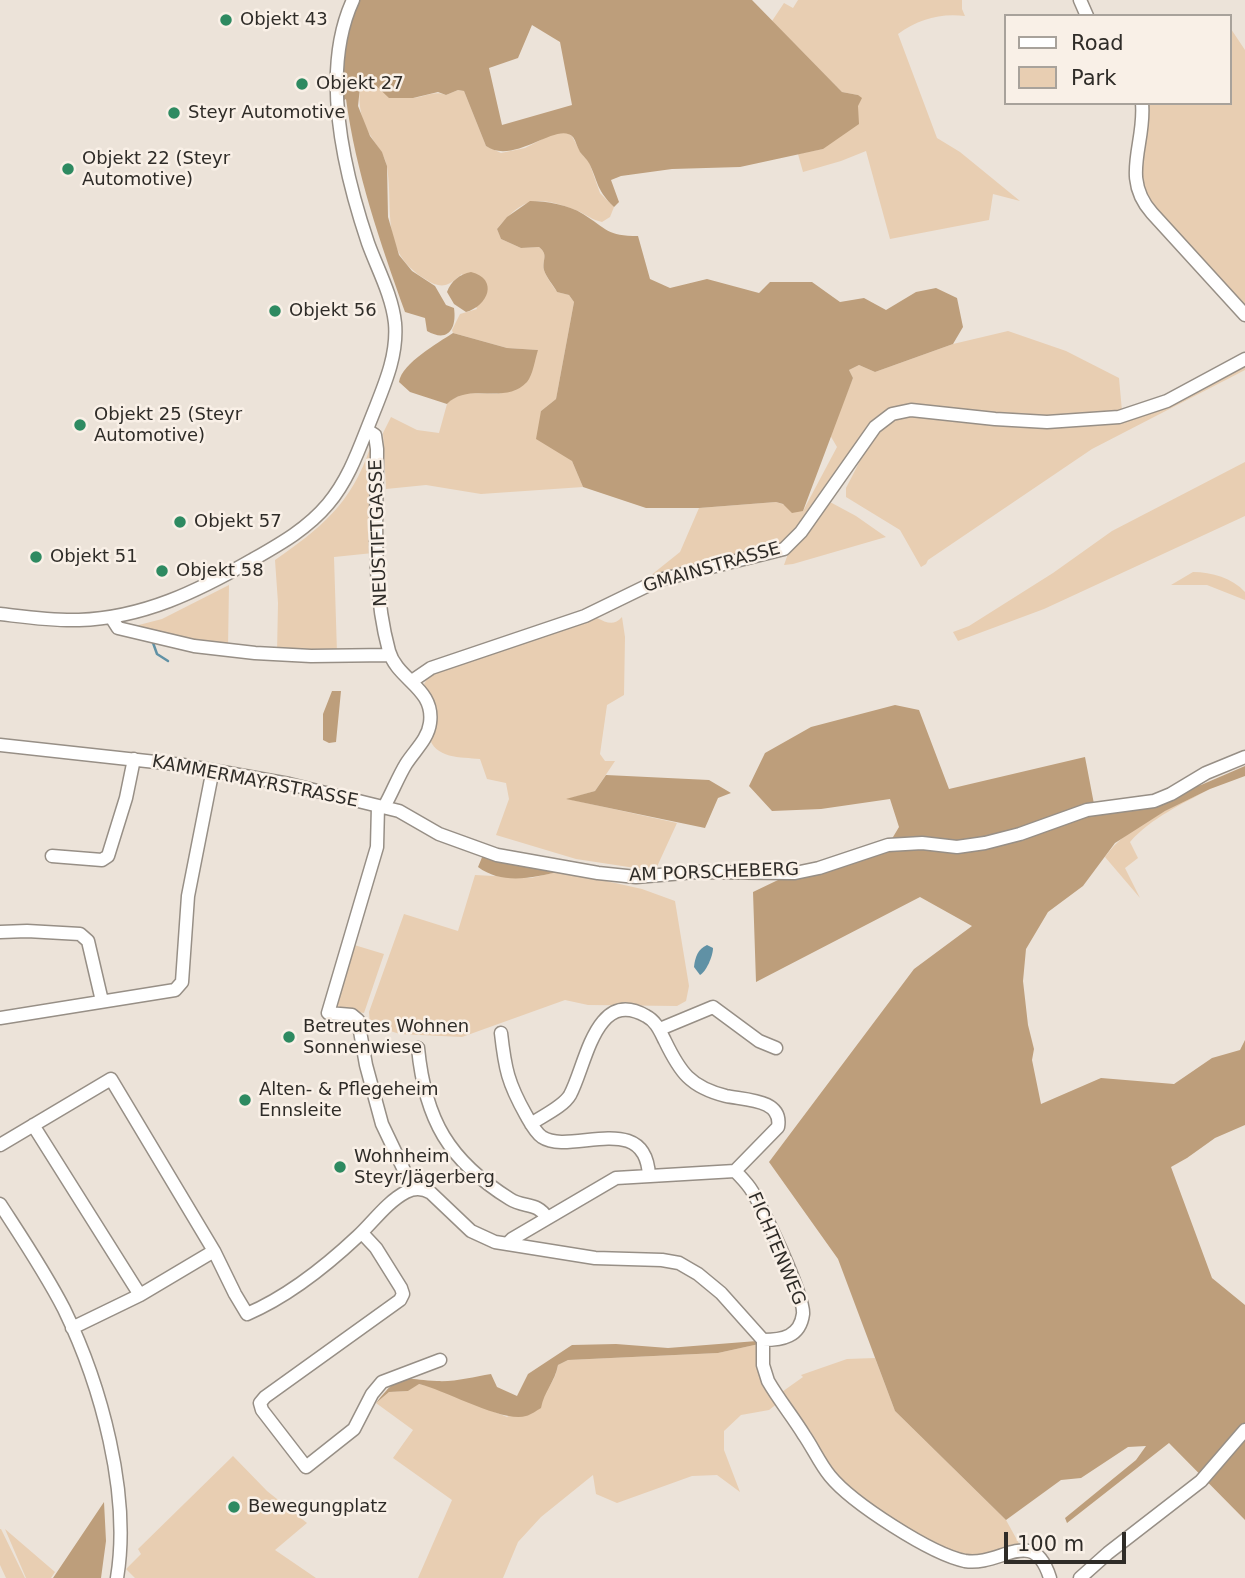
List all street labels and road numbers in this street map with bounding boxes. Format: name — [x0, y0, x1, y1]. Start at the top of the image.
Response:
street label: NEUSTIFTGASSE — [366, 459, 392, 607]
street label: GMAINSTRASSE — [641, 538, 783, 598]
street label: KAMMERMAYRSTRASSE — [150, 751, 360, 813]
street label: AM PORSCHEBERG — [629, 859, 799, 887]
street label: FICHTENWEG — [742, 1189, 810, 1309]

